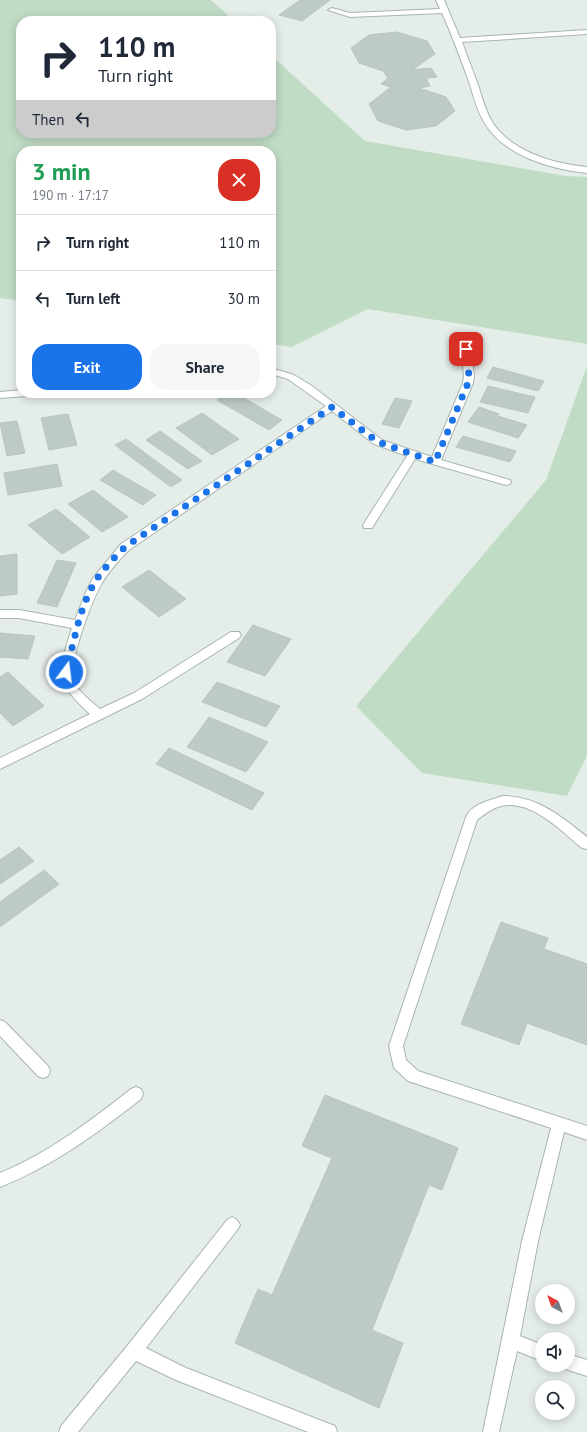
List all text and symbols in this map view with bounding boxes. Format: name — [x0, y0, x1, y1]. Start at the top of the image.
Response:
text: 110 m — [98, 28, 175, 65]
icon: right — [32, 32, 84, 84]
text: Turn right — [98, 64, 173, 87]
icon: left — [72, 108, 94, 130]
text: Then — [32, 110, 64, 129]
text: 3 min — [32, 156, 91, 187]
button: close — [218, 159, 260, 201]
text: 190 m · 17:17 — [32, 187, 109, 204]
icon: right — [32, 232, 54, 254]
text: Turn right — [66, 233, 129, 252]
text: 110 m — [219, 233, 260, 252]
icon: left — [32, 288, 54, 310]
text: Turn left — [66, 289, 120, 308]
text: 30 m — [227, 289, 260, 308]
pin — [449, 332, 483, 366]
icon: arrive — [455, 338, 477, 360]
button: Exit — [32, 344, 142, 390]
button: Share — [150, 344, 260, 390]
position arrow — [45, 651, 87, 693]
north arrow — [535, 1284, 575, 1324]
map controls — [535, 1284, 575, 1420]
button: sound — [535, 1332, 575, 1372]
button: search — [535, 1380, 575, 1420]

